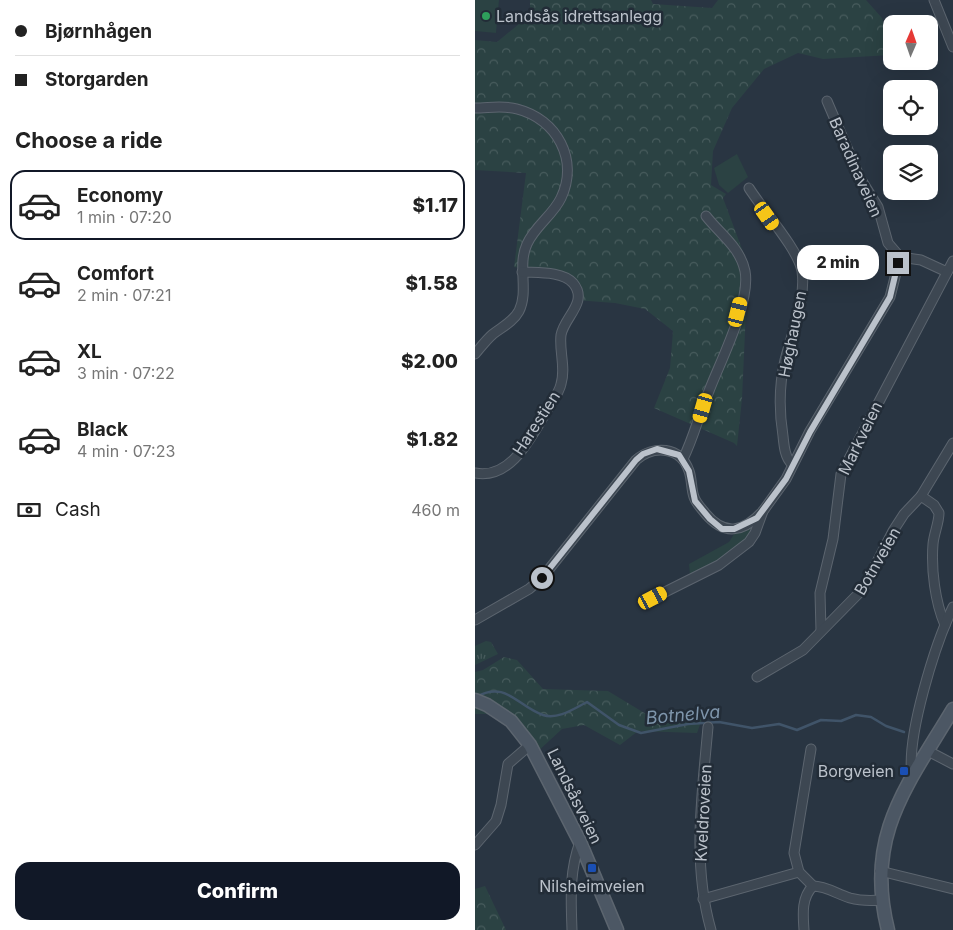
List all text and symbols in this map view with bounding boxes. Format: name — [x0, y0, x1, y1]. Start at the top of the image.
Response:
place label: Landsås idrettsanlegg — [496, 6, 662, 26]
marker: Landsås idrettsanlegg — [480, 10, 492, 22]
north arrow — [883, 15, 937, 70]
map controls — [883, 15, 938, 200]
text: Bjørnhågen — [45, 20, 152, 43]
text: Storgarden — [45, 68, 149, 91]
button: locate — [883, 80, 938, 135]
street label: Baradinaveien — [825, 114, 887, 220]
text: Choose a ride — [15, 127, 163, 153]
button: layers — [883, 145, 938, 200]
icon: car — [17, 183, 62, 228]
text: Economy — [77, 184, 163, 207]
text: $1.17 — [413, 194, 458, 217]
car — [752, 199, 781, 233]
text: 1 min · 07:20 — [77, 207, 172, 227]
callout: 2 min — [798, 246, 881, 280]
text: 2 min — [816, 252, 860, 272]
route end — [887, 252, 909, 274]
icon: car — [17, 261, 62, 306]
text: Comfort — [77, 262, 154, 285]
text: $1.58 — [405, 272, 458, 295]
text: 2 min · 07:21 — [77, 285, 171, 305]
street label: Høghaugen — [774, 289, 810, 379]
car — [727, 296, 748, 328]
icon: car — [17, 339, 62, 384]
text: XL — [77, 340, 102, 363]
text: $2.00 — [401, 350, 458, 373]
text: 3 min · 07:22 — [77, 363, 175, 383]
street label: Harestien — [508, 387, 564, 459]
car — [691, 392, 714, 424]
street label: Markveien — [834, 398, 886, 478]
icon: car — [17, 417, 62, 462]
text: Black — [77, 418, 128, 441]
text: $1.82 — [406, 428, 458, 451]
text: 4 min · 07:23 — [77, 441, 175, 461]
icon: cash — [15, 496, 43, 524]
text: Cash — [55, 498, 101, 521]
text: 460 m — [411, 500, 460, 520]
street label: Botnveien — [850, 523, 904, 599]
route start — [531, 567, 553, 589]
car — [636, 584, 669, 612]
water label: Botnelva — [645, 701, 721, 728]
street label: Landsåsveien — [543, 745, 607, 847]
place label: Borgveien — [818, 761, 894, 781]
street label: Kveldroveien — [690, 764, 716, 862]
marker: Borgveien — [898, 765, 910, 777]
button: Confirm — [15, 862, 460, 920]
marker: Nilsheimveien — [586, 862, 598, 874]
place label: Nilsheimveien — [539, 876, 645, 896]

